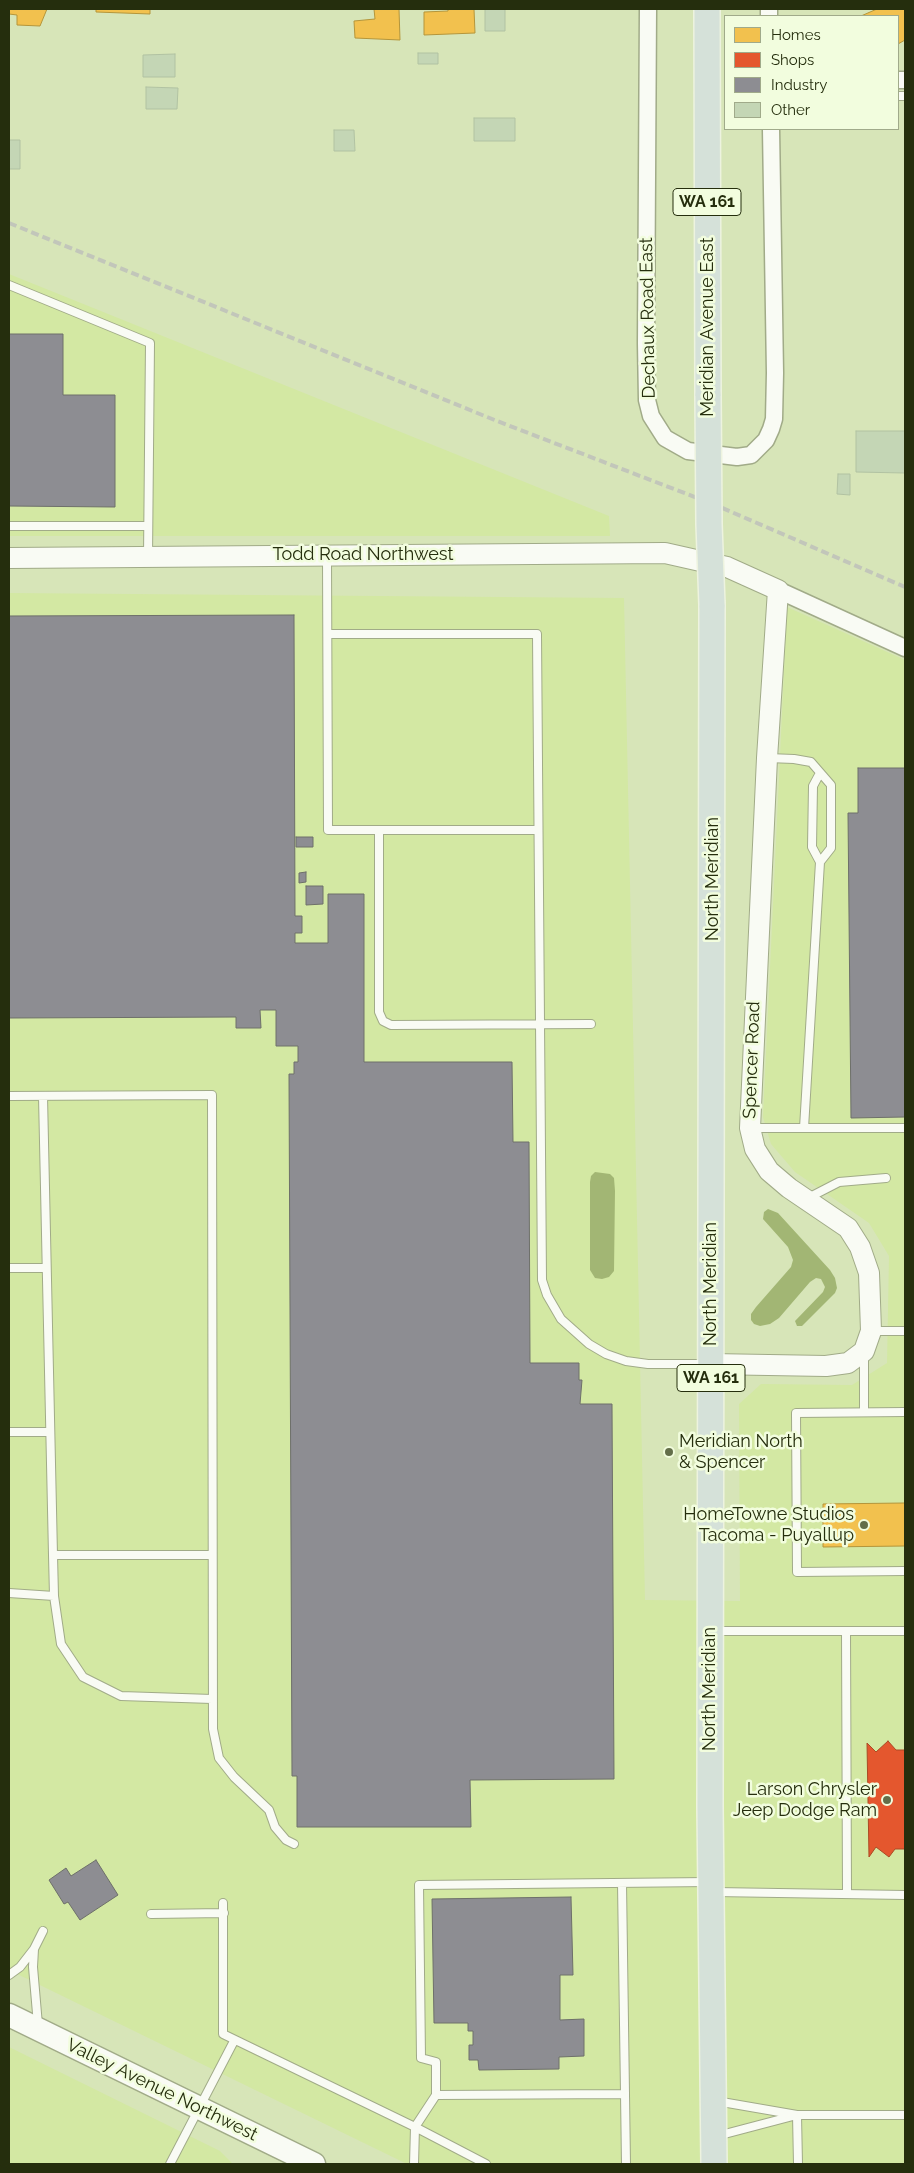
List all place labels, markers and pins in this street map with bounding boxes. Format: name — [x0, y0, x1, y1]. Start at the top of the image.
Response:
place label: Meridian North & Spencer — [679, 1431, 803, 1474]
marker: Meridian North & Spencer — [663, 1446, 675, 1458]
place label: HomeTowne Studios Tacoma - Puyallup — [683, 1504, 854, 1546]
marker: HomeTowne Studios Tacoma - Puyallup — [858, 1519, 870, 1531]
place label: Larson Chrysler Jeep Dodge Ram — [733, 1779, 877, 1822]
marker: Larson Chrysler Jeep Dodge Ram — [881, 1794, 893, 1806]

